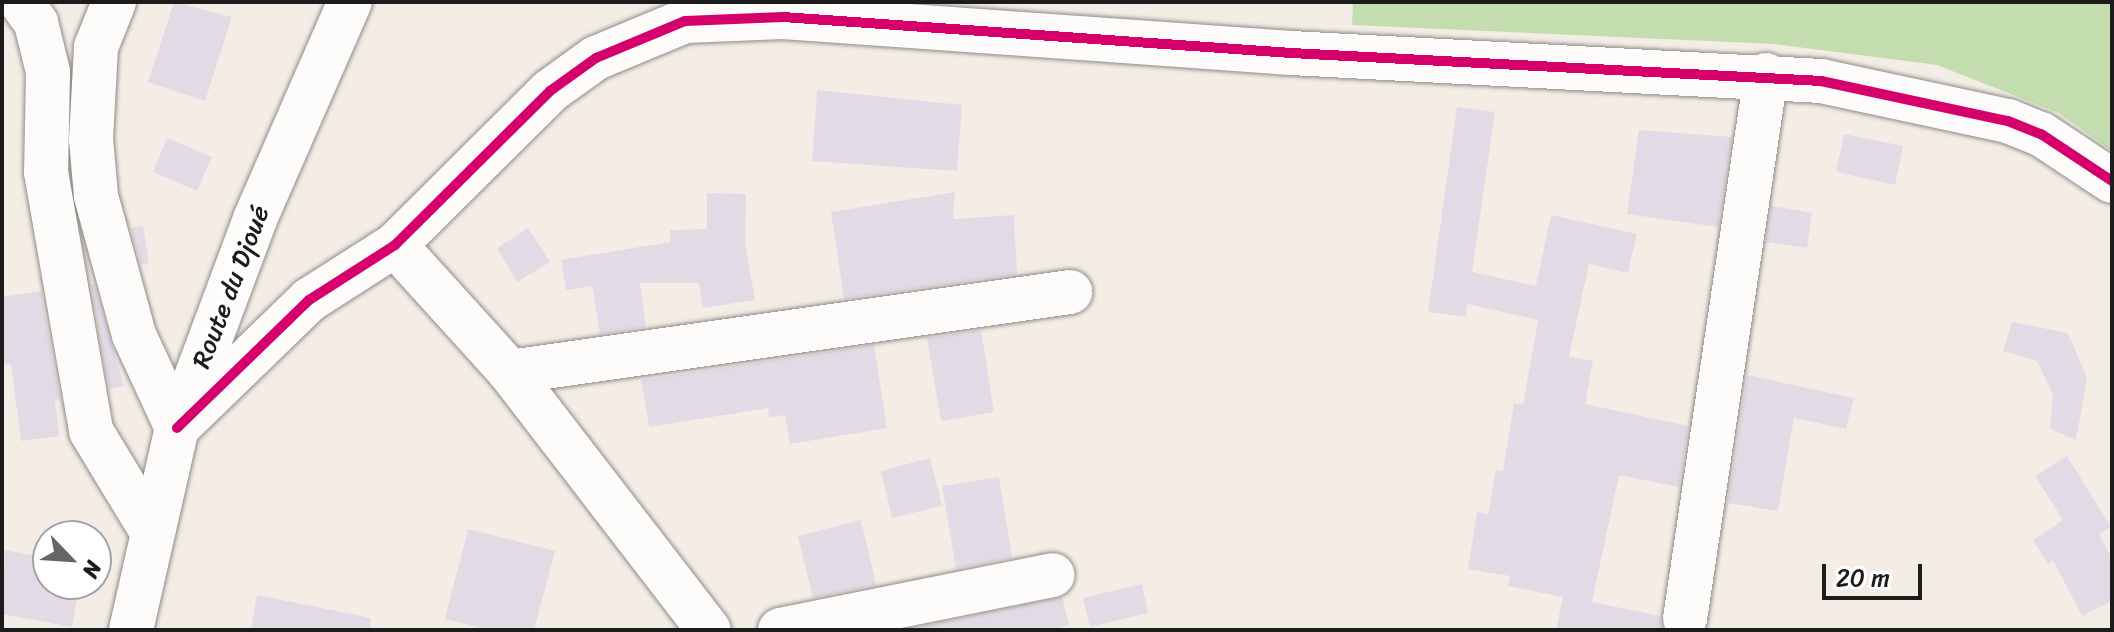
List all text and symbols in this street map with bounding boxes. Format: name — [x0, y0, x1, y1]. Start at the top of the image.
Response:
street label: Route du Djoué — [186, 201, 276, 373]
north arrow — [32, 520, 112, 600]
scale bar — [1826, 548, 1926, 598]
text: N — [71, 554, 113, 585]
text: 20 m — [1836, 557, 1890, 599]

